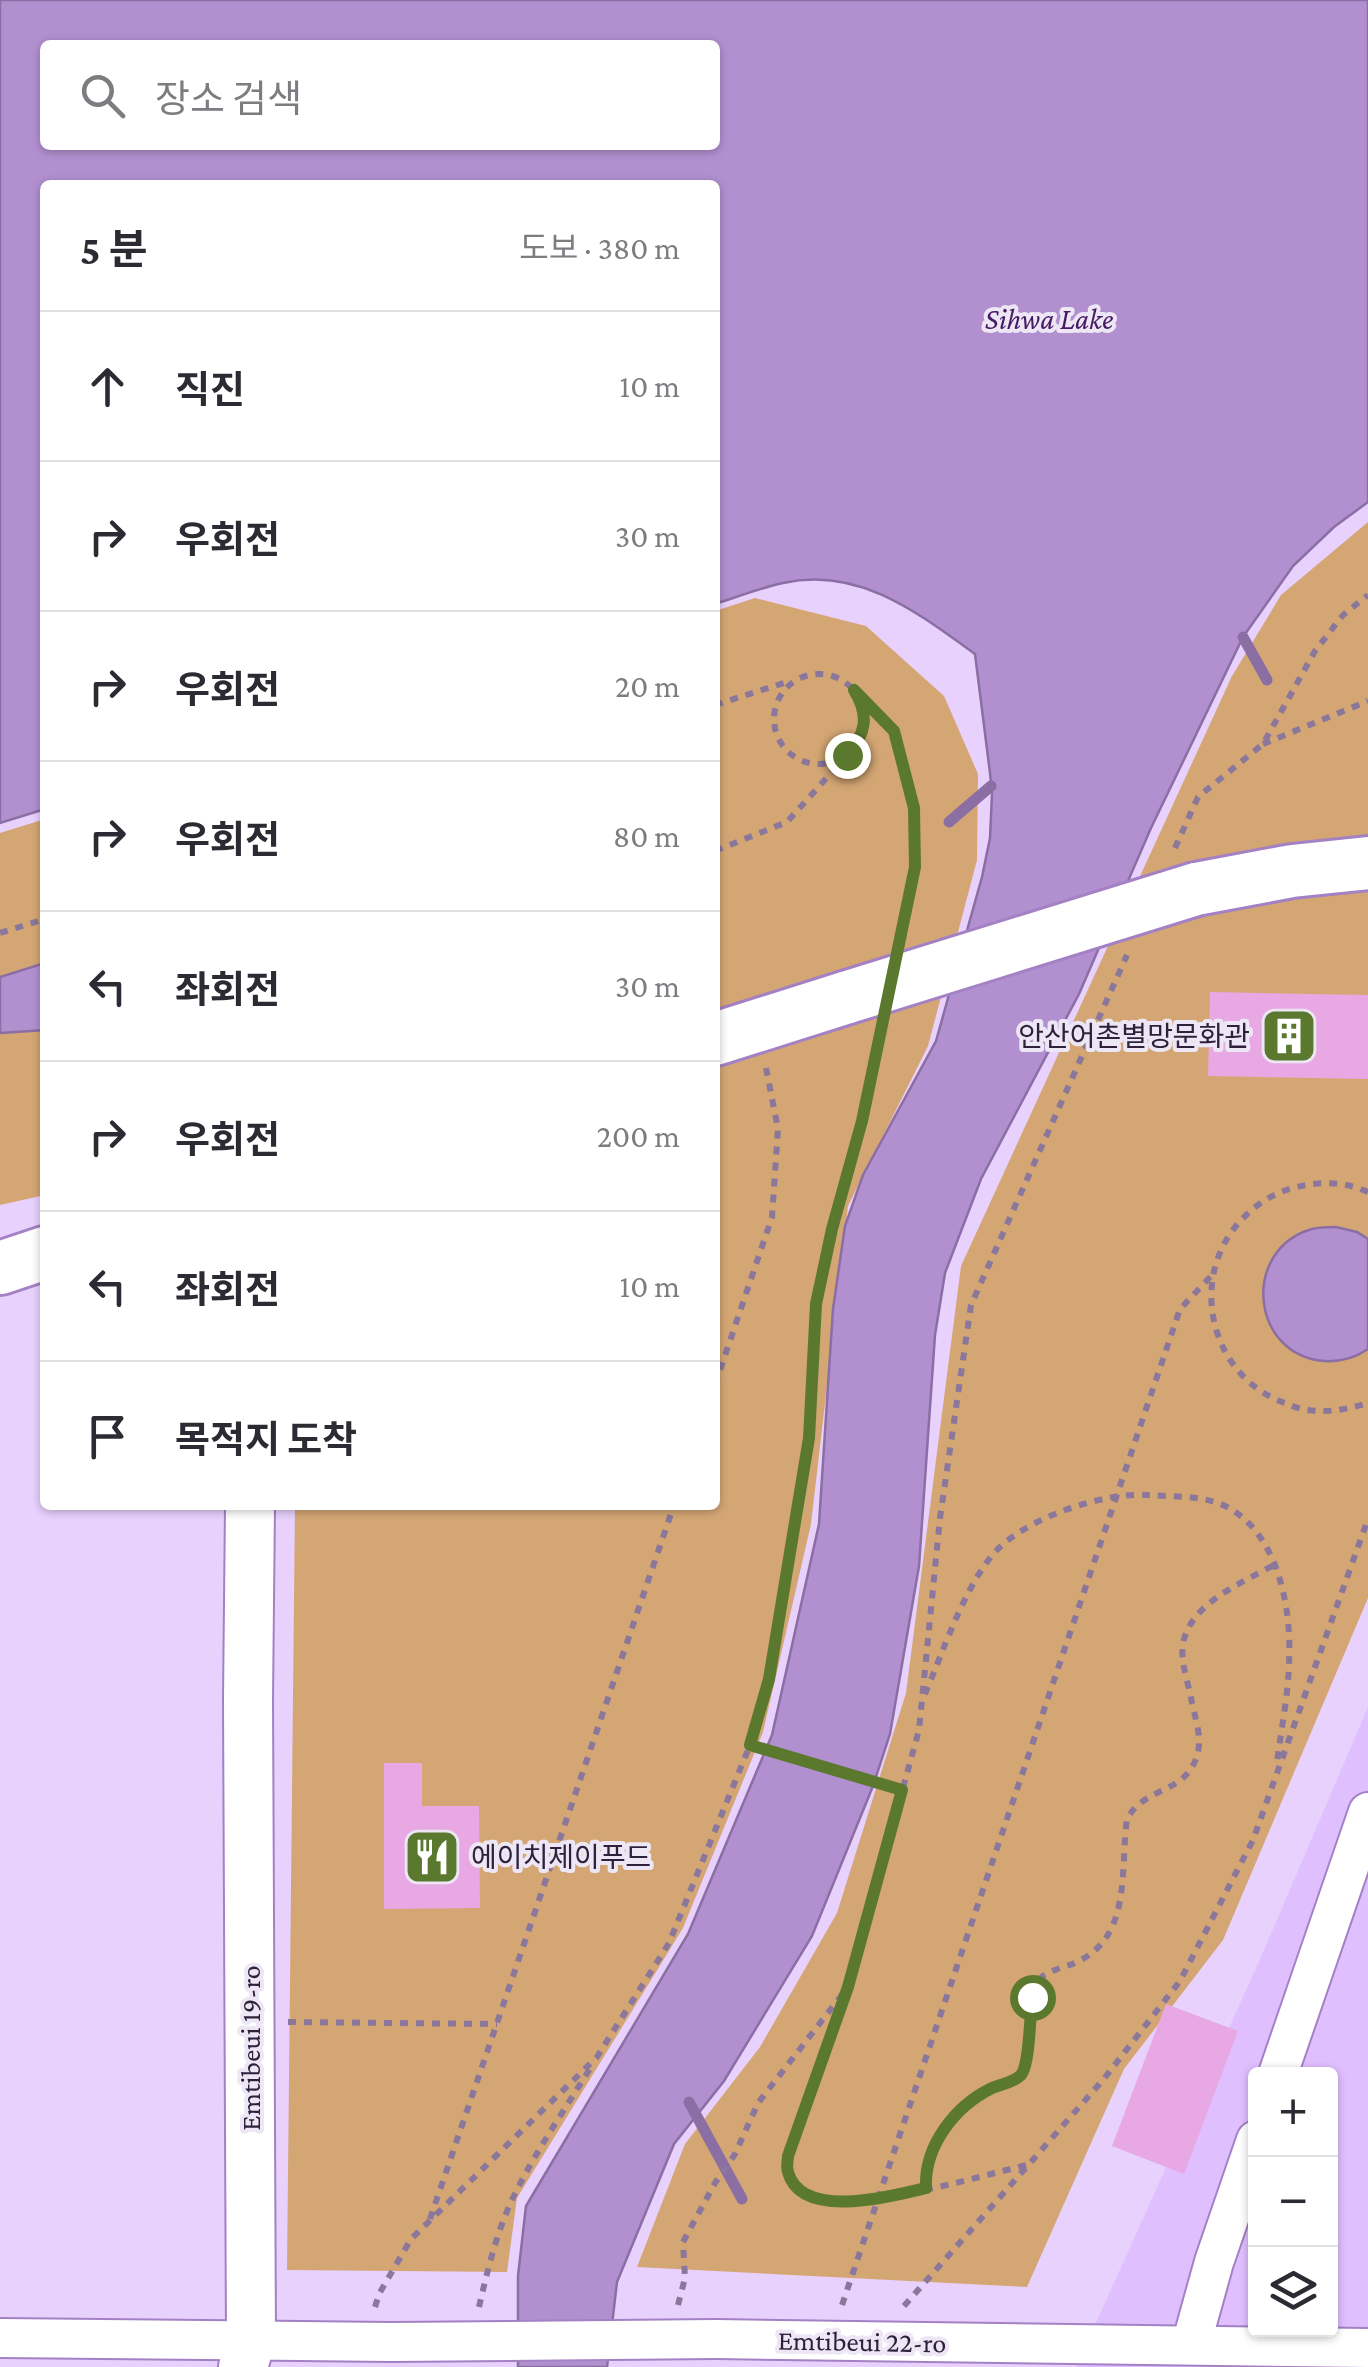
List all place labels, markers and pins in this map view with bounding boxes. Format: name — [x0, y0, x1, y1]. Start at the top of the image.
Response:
building icon: 안산어촌별망문화관 — [1259, 1006, 1319, 1066]
place label: 안산어촌별망문화관 — [1018, 1021, 1250, 1052]
restaurant icon: 에이치제이푸드 — [402, 1827, 462, 1887]
place label: 에이치제이푸드 — [471, 1842, 651, 1873]

